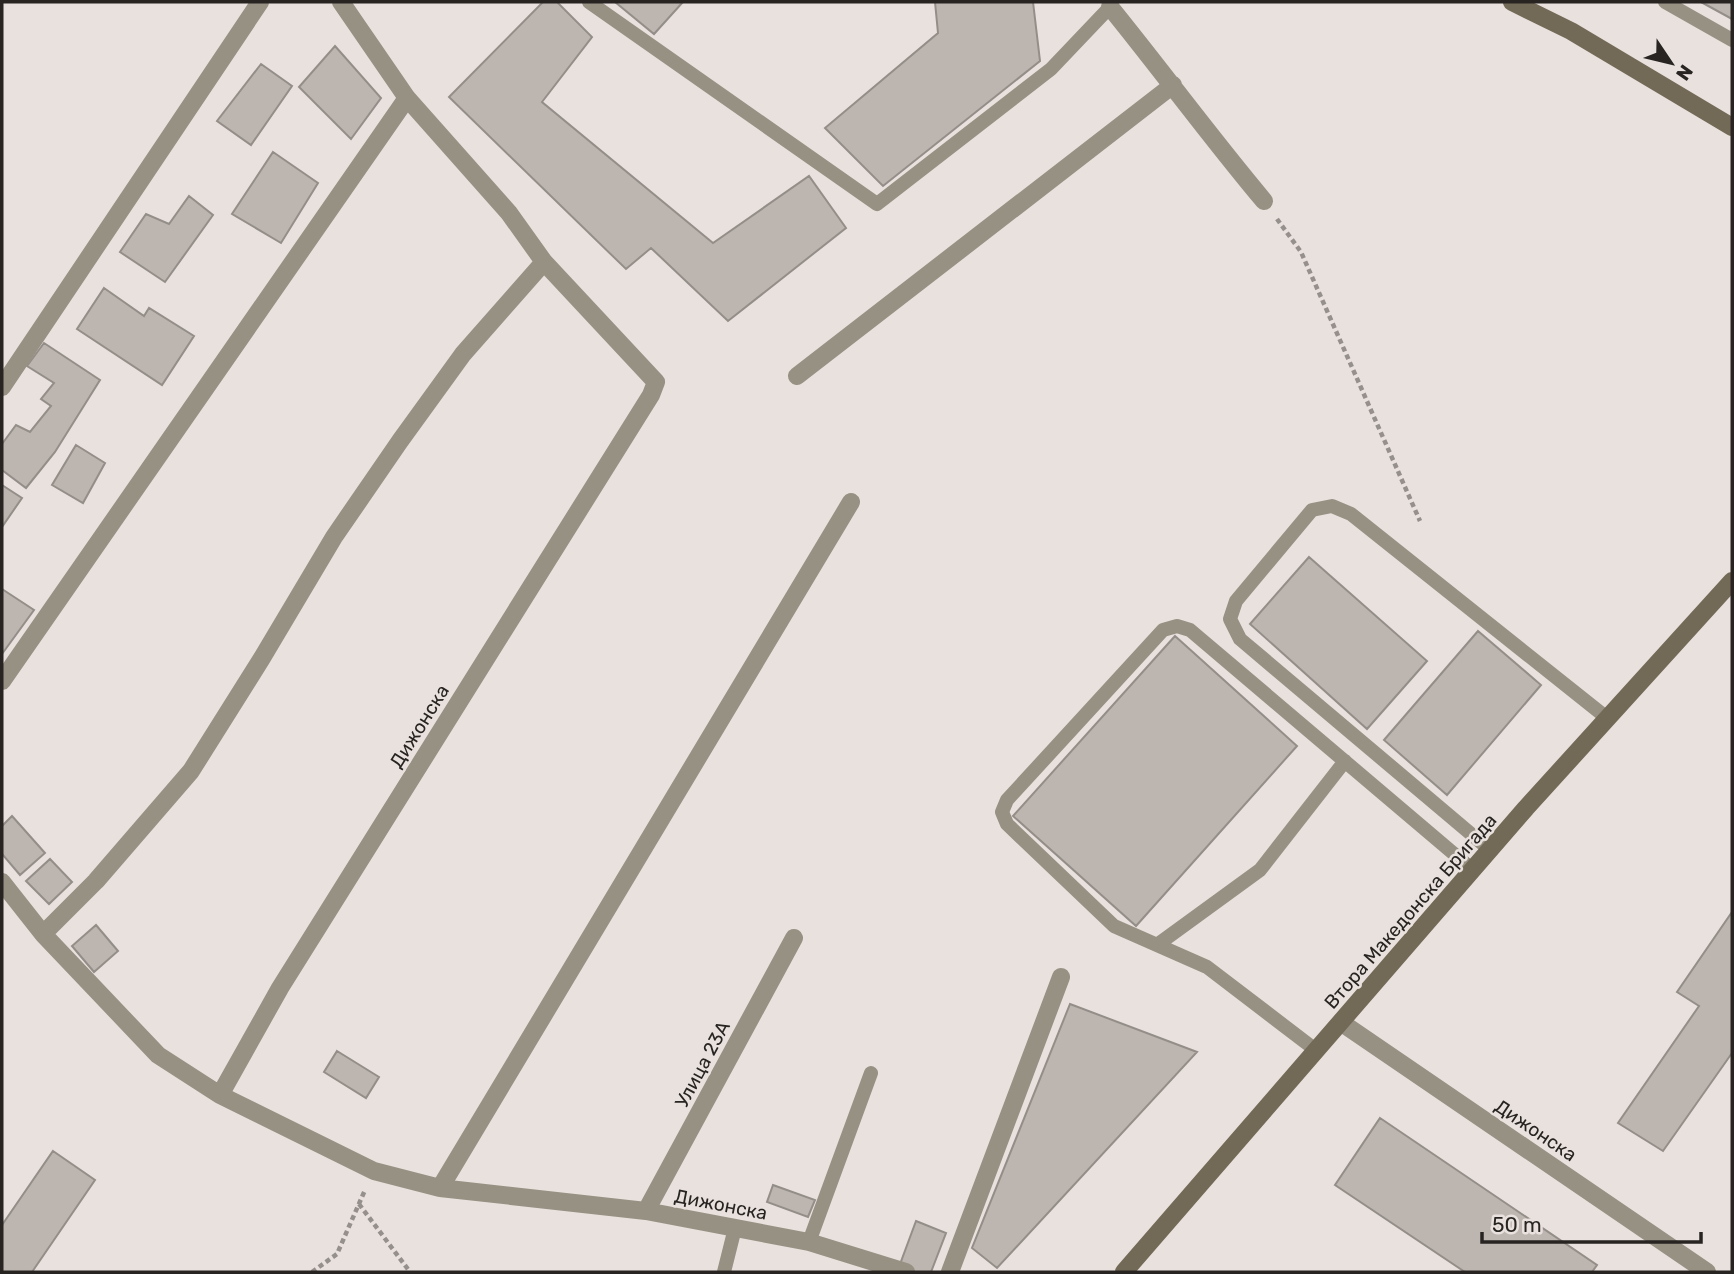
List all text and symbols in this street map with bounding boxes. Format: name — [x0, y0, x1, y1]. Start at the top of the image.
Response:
north arrow — [1636, 28, 1706, 98]
text: N — [1671, 60, 1698, 85]
street label: Дижонска — [385, 680, 454, 772]
street label: Втора Македонска Бригада — [1319, 809, 1501, 1014]
street label: Улица 23А — [670, 1017, 735, 1111]
street label: Дижонска — [1490, 1095, 1581, 1166]
street label: Дижонска — [673, 1184, 769, 1225]
scale bar — [1482, 1200, 1701, 1244]
text: 50 m — [1492, 1212, 1542, 1237]

